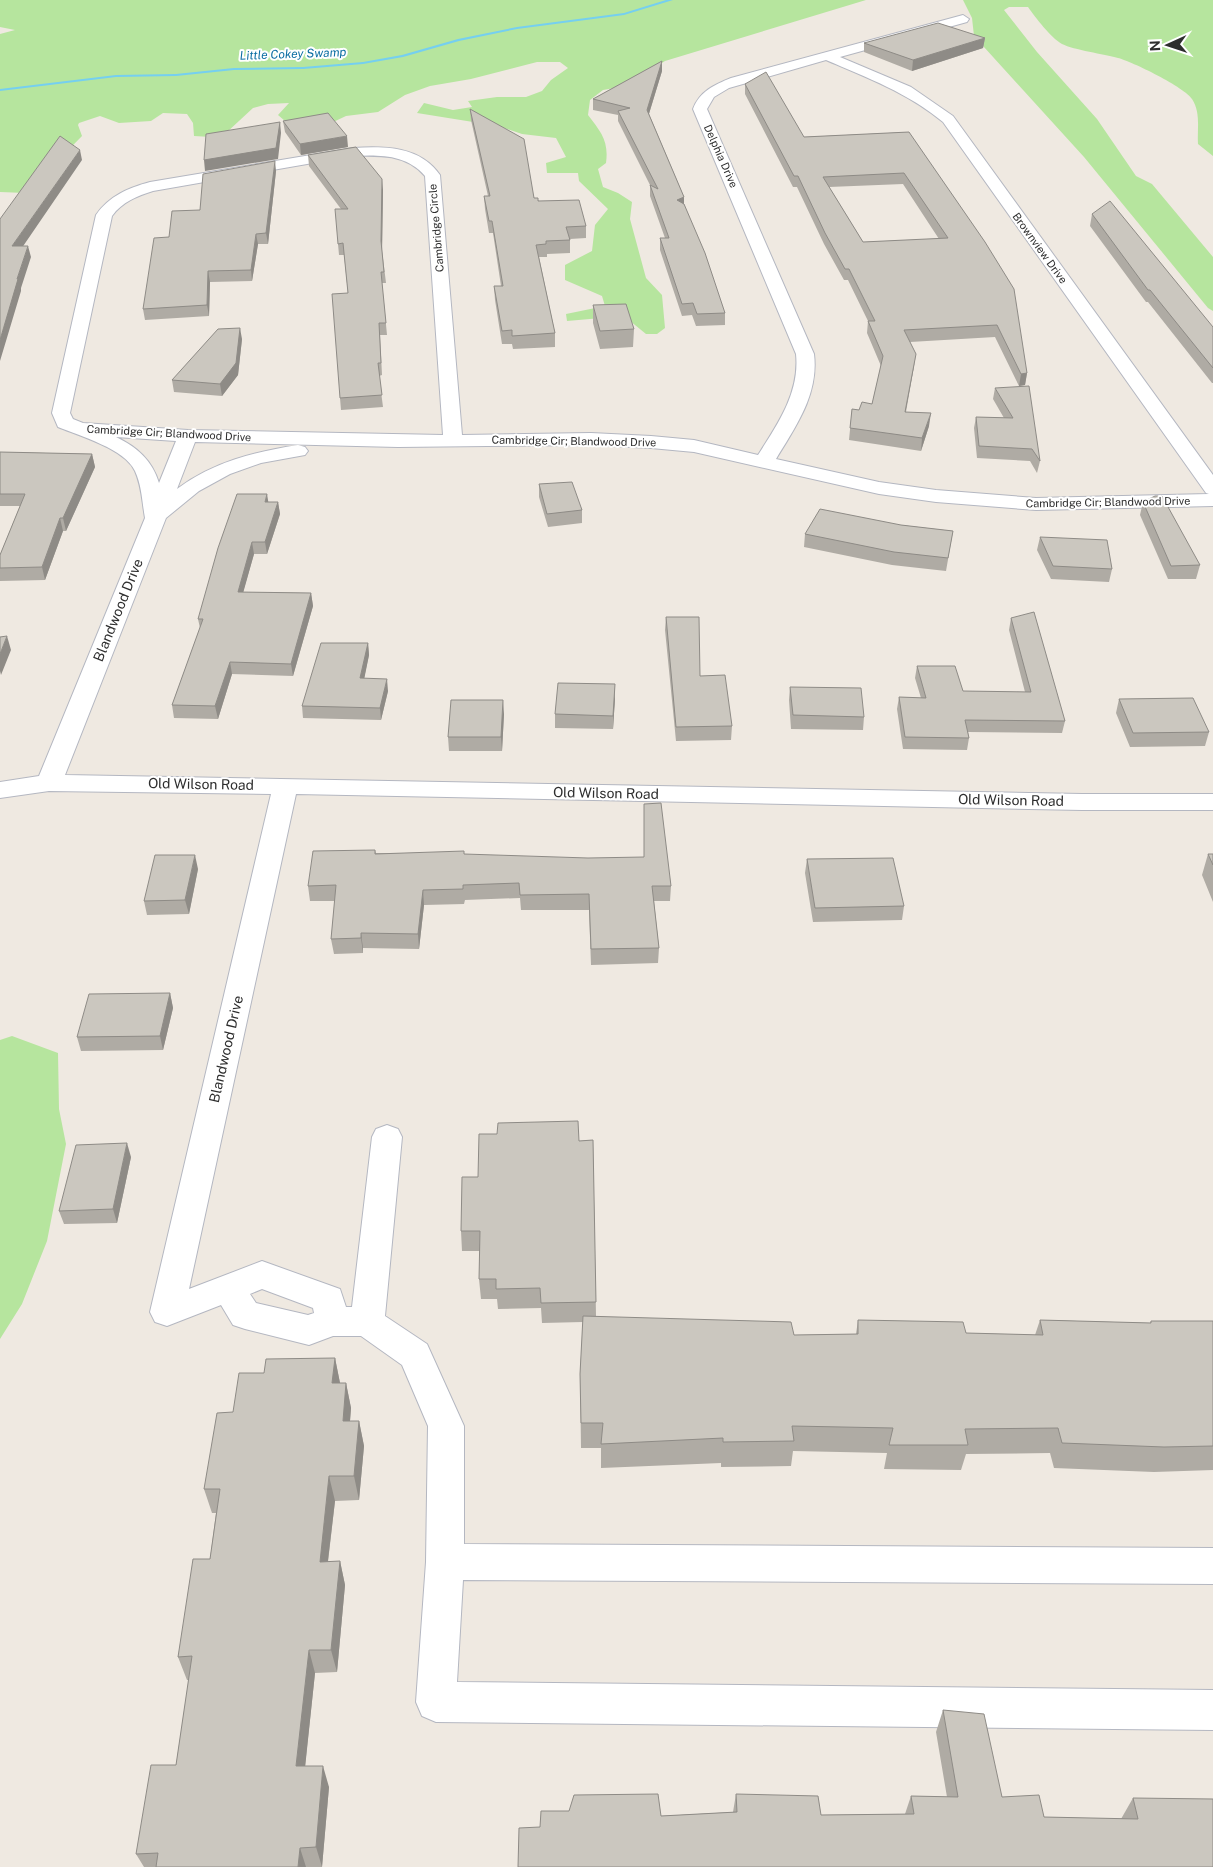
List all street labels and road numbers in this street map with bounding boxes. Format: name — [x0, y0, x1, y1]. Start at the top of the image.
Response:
street label: Delphia Drive — [702, 123, 740, 189]
street label: Cambridge Circle — [426, 183, 446, 273]
street label: Brownview Drive — [1010, 210, 1070, 286]
street label: Cambridge Cir; Blandwood Drive — [86, 423, 252, 443]
street label: Cambridge Cir; Blandwood Drive — [491, 434, 657, 448]
street label: Cambridge Cir; Blandwood Drive — [1025, 495, 1191, 509]
street label: Blandwood Drive — [90, 556, 146, 664]
street label: Old Wilson Road — [148, 775, 254, 793]
street label: Old Wilson Road — [553, 784, 659, 802]
street label: Old Wilson Road — [958, 791, 1064, 809]
street label: Blandwood Drive — [206, 994, 246, 1104]

